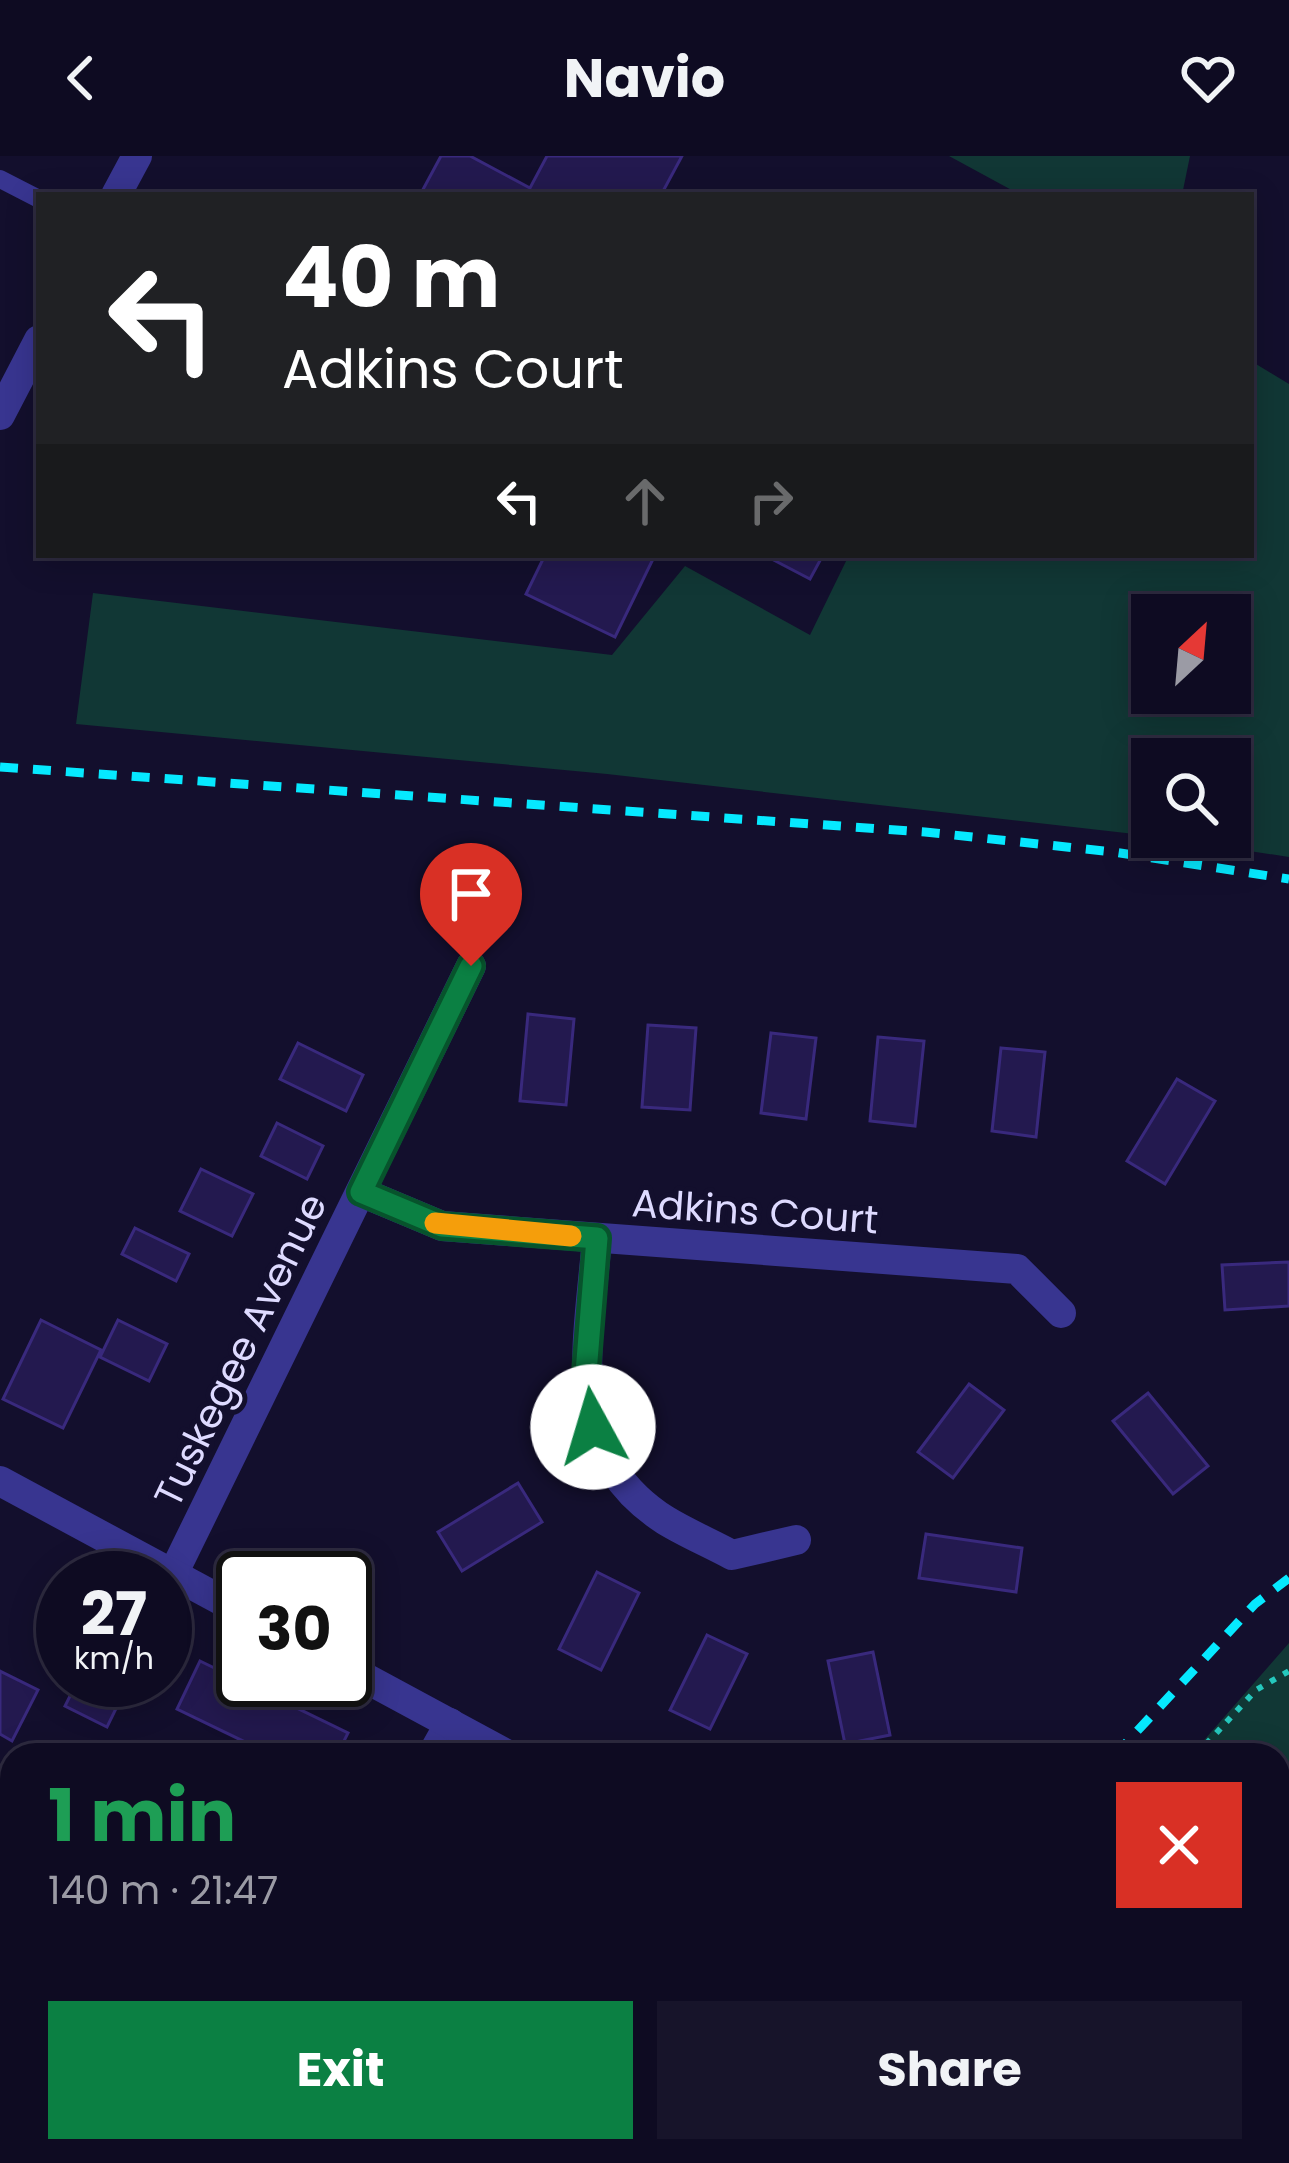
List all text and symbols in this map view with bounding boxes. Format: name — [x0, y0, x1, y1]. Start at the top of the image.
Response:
text: Navio — [564, 40, 725, 116]
icon: back — [48, 45, 114, 111]
icon: heart — [1175, 45, 1241, 111]
text: 40 m — [282, 219, 500, 336]
icon: left — [84, 240, 240, 396]
text: Adkins Court — [282, 331, 624, 407]
icon: left — [486, 468, 552, 534]
icon: ahead — [612, 468, 678, 534]
icon: right — [738, 468, 804, 534]
north arrow — [1131, 594, 1251, 714]
map controls — [1131, 594, 1251, 858]
button: search — [1131, 738, 1251, 858]
pin — [420, 843, 522, 966]
icon: arrive — [438, 861, 504, 927]
street label: Adkins Court — [630, 1175, 880, 1248]
street label: Tuskegee Avenue — [141, 1184, 340, 1516]
position arrow — [530, 1364, 656, 1490]
speed limit sign: 30 — [216, 1551, 372, 1707]
text: 27 — [81, 1572, 147, 1656]
text: km/h — [74, 1637, 154, 1680]
text: 1 min — [48, 1765, 236, 1866]
button: close — [1116, 1782, 1242, 1908]
text: 140 m · 21:47 — [48, 1863, 278, 1918]
button: Exit — [48, 2001, 633, 2139]
button: Share — [657, 2001, 1242, 2139]

